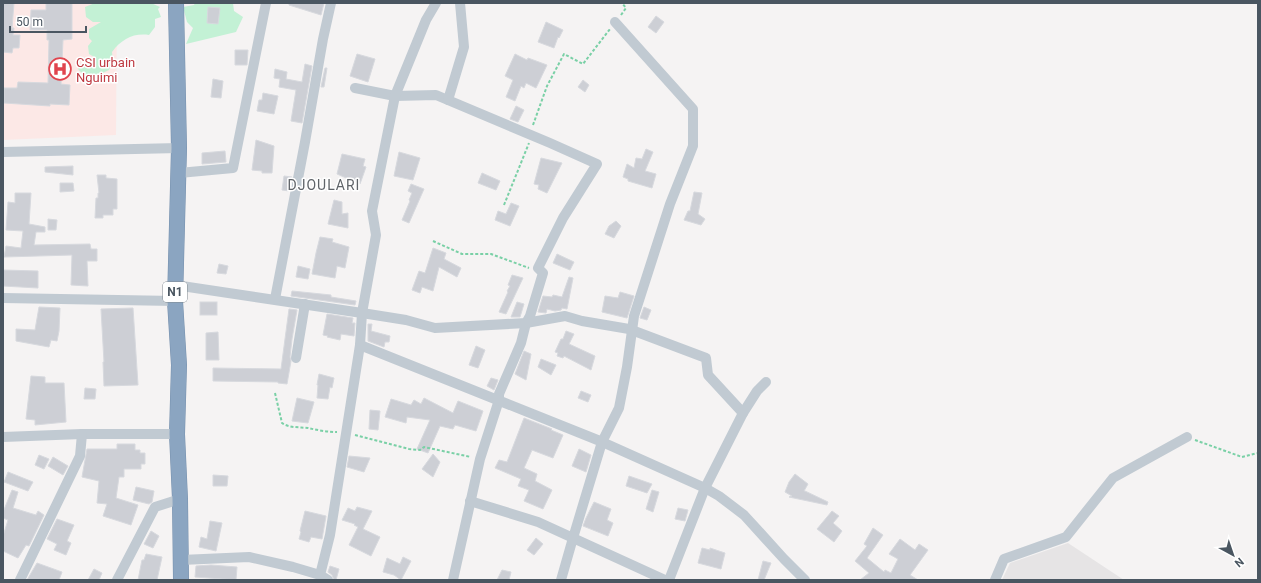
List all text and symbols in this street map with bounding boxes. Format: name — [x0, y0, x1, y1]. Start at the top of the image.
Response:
scale bar — [10, 8, 86, 34]
text: 50 m — [16, 15, 43, 29]
place label: CSI urbain Nguimi — [76, 55, 135, 85]
hospital icon: CSI urbain Nguimi — [47, 56, 73, 82]
district label: DJOULARI — [288, 177, 360, 193]
road number: N1 — [163, 282, 187, 302]
north arrow — [1213, 535, 1253, 575]
text: N — [1232, 555, 1246, 570]

